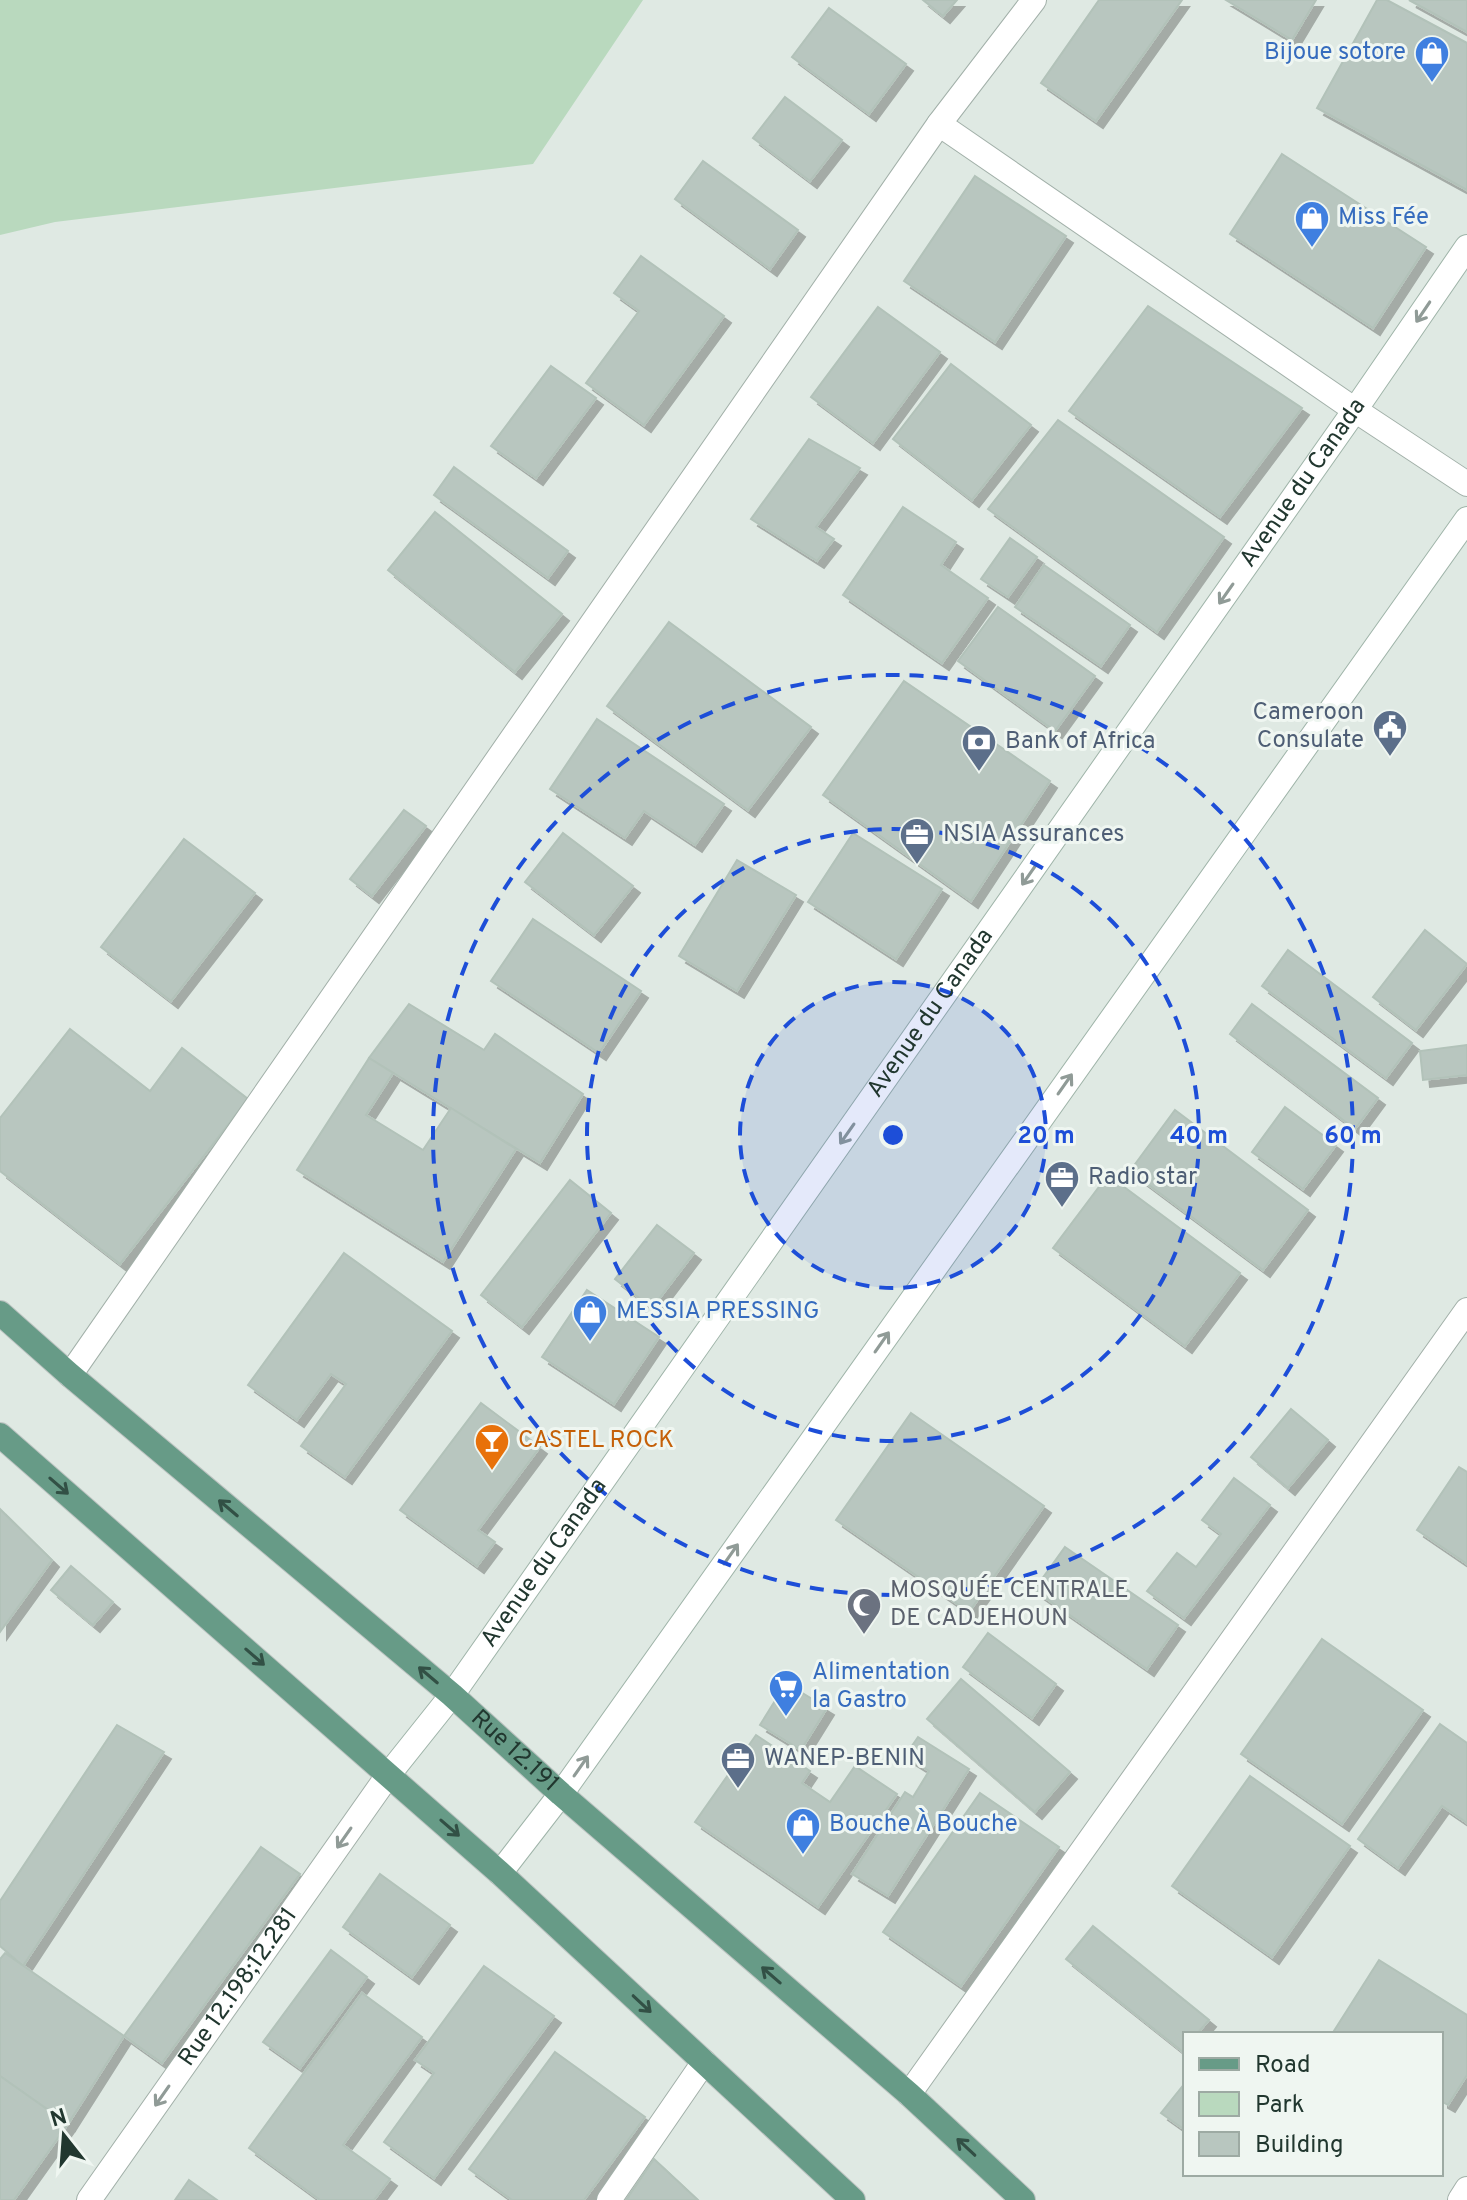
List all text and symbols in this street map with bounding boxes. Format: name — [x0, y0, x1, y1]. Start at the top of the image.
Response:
shop icon: Bijoue sotore — [1413, 34, 1451, 84]
place label: Bijoue sotore — [1264, 38, 1406, 68]
shop icon: Miss Fée — [1293, 199, 1331, 249]
place label: Miss Fée — [1338, 203, 1429, 233]
one-way arrow — [1415, 300, 1431, 322]
street label: Avenue du Canada — [1234, 393, 1373, 574]
one-way arrow — [1218, 582, 1234, 604]
place label: Cameroon Consulate — [1252, 698, 1364, 756]
public building icon: Cameroon Consulate — [1371, 708, 1409, 758]
bank icon: Bank of Africa — [960, 723, 998, 773]
place label: Bank of Africa — [1005, 727, 1155, 757]
office icon: NSIA Assurances — [898, 816, 936, 866]
place label: NSIA Assurances — [943, 820, 1125, 850]
one-way arrow — [1021, 864, 1037, 886]
street label: Avenue du Canada — [861, 923, 1001, 1104]
one-way arrow — [1057, 1074, 1073, 1096]
centre of rings — [879, 1121, 907, 1149]
one-way arrow — [839, 1122, 855, 1144]
text: 20 m — [1017, 1122, 1075, 1152]
text: 40 m — [1170, 1122, 1228, 1152]
text: 60 m — [1324, 1122, 1382, 1152]
office icon: Radio star — [1043, 1159, 1081, 1209]
place label: Radio star — [1088, 1163, 1197, 1193]
shop icon: MESSIA PRESSING — [571, 1293, 609, 1343]
place label: MESSIA PRESSING — [616, 1297, 820, 1327]
one-way arrow — [873, 1332, 890, 1353]
bar icon: CASTEL ROCK — [473, 1422, 511, 1472]
place label: CASTEL ROCK — [518, 1426, 674, 1456]
street label: Avenue du Canada — [475, 1473, 614, 1654]
one-way arrow — [48, 1477, 68, 1495]
one-way arrow — [219, 1499, 239, 1517]
one-way arrow — [723, 1543, 740, 1565]
place label: MOSQUÉE CENTRALE DE CADJEHOUN — [890, 1574, 1129, 1634]
mosque icon: MOSQUÉE CENTRALE DE CADJEHOUN — [845, 1586, 883, 1636]
one-way arrow — [244, 1648, 264, 1666]
place label: Alimentation la Gastro — [812, 1658, 950, 1716]
one-way arrow — [418, 1666, 438, 1684]
supermarket icon: Alimentation la Gastro — [767, 1668, 805, 1718]
street label: Rue 12.191 — [464, 1704, 565, 1799]
office icon: WANEP-BENIN — [719, 1740, 757, 1790]
place label: WANEP-BENIN — [764, 1744, 925, 1774]
one-way arrow — [573, 1755, 589, 1777]
shop icon: Bouche À Bouche — [784, 1806, 822, 1856]
place label: Bouche À Bouche — [829, 1808, 1018, 1840]
one-way arrow — [440, 1819, 460, 1837]
one-way arrow — [336, 1827, 353, 1848]
street label: Rue 12.198;12.281 — [173, 1902, 305, 2073]
one-way arrow — [761, 1966, 781, 1984]
one-way arrow — [631, 1995, 651, 2013]
legend — [1183, 2032, 1443, 2176]
text: Road — [1255, 2051, 1311, 2081]
one-way arrow — [154, 2085, 170, 2107]
text: Park — [1255, 2091, 1305, 2121]
north arrow — [24, 2096, 104, 2176]
text: N — [47, 2104, 70, 2134]
text: Building — [1255, 2131, 1344, 2161]
one-way arrow — [956, 2137, 976, 2156]

